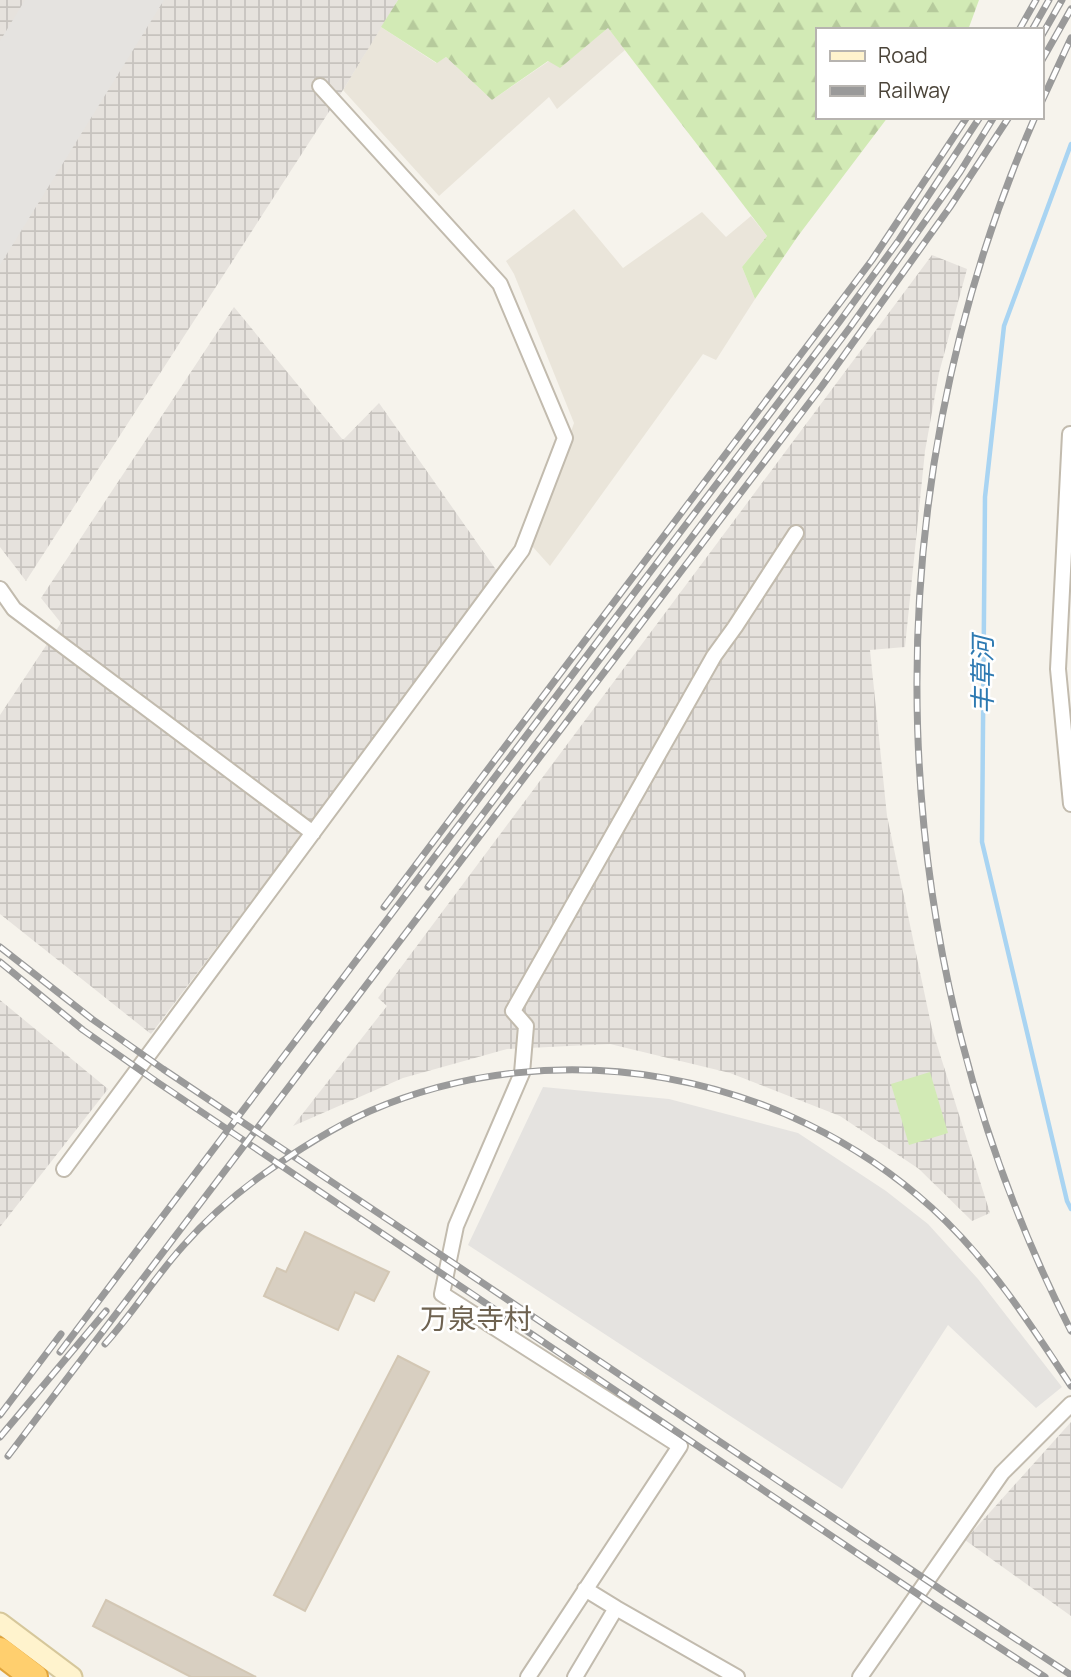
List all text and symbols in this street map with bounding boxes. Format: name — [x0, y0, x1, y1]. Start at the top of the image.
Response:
legend — [816, 28, 1043, 119]
text: Road — [878, 41, 928, 69]
text: Railway — [878, 76, 950, 104]
water label: 丰草河 — [964, 631, 1000, 714]
district label: 万泉寺村 — [420, 1299, 532, 1337]

